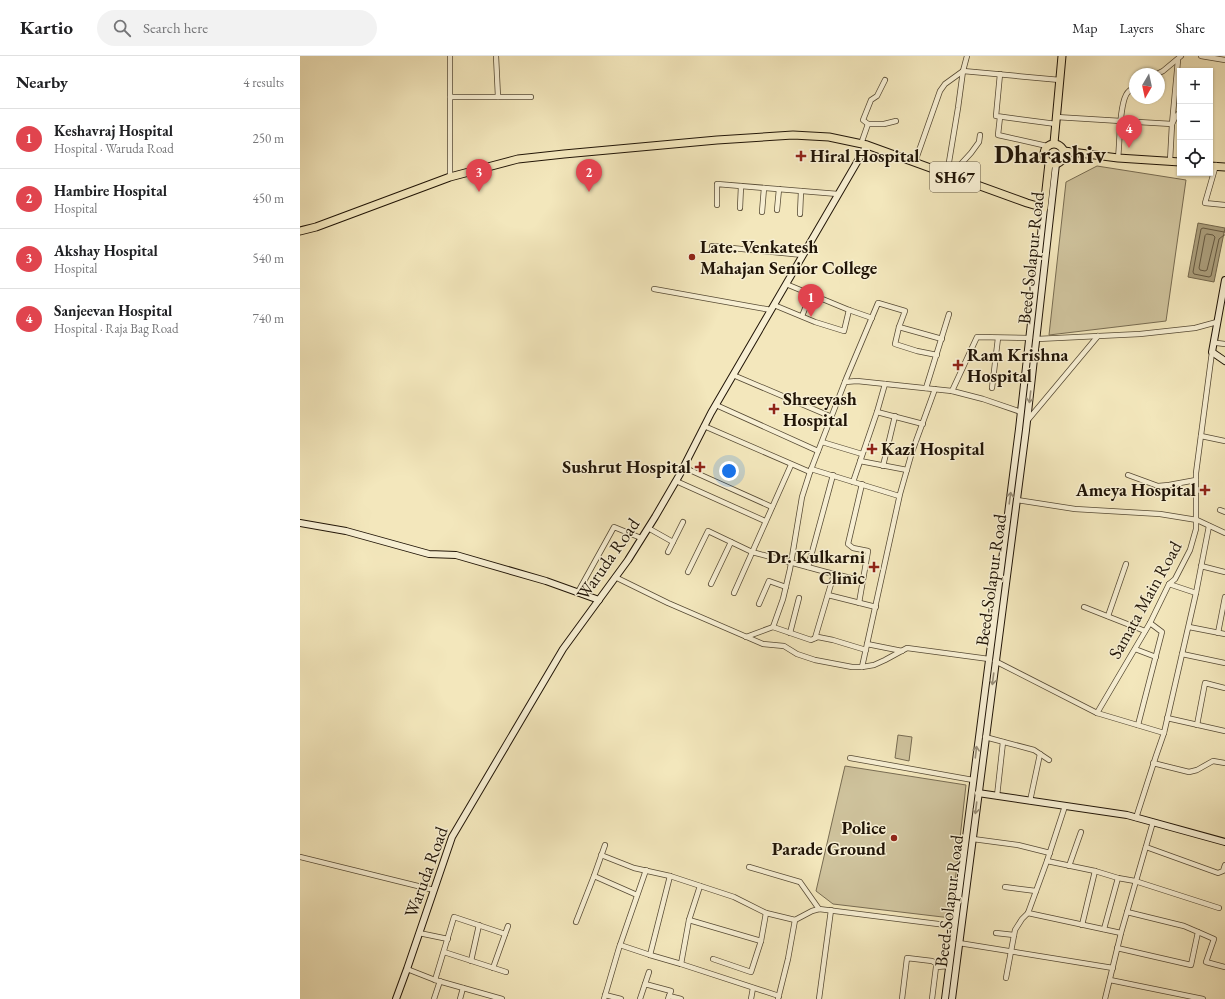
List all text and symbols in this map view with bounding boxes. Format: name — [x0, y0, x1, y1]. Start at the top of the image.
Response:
search box — [97, 10, 377, 46]
text: Kartio — [20, 15, 73, 40]
icon: search — [111, 17, 133, 39]
text: Search here — [143, 18, 208, 37]
text: Map — [1072, 19, 1097, 37]
text: Layers — [1119, 19, 1154, 37]
text: Share — [1176, 19, 1205, 37]
north arrow — [1129, 68, 1165, 104]
map controls — [1177, 68, 1213, 176]
button: + — [1177, 68, 1213, 104]
text: Nearby — [16, 71, 68, 93]
text: 4 results — [243, 74, 284, 91]
button: − — [1177, 104, 1213, 140]
pin: 4 — [1116, 115, 1142, 148]
text: Keshavraj Hospital — [54, 121, 173, 140]
text: 1 — [26, 130, 32, 147]
text: 250 m — [253, 130, 284, 147]
district label: Dharashiv — [994, 137, 1106, 171]
text: Hospital · Waruda Road — [54, 140, 174, 157]
button: locate — [1177, 140, 1213, 176]
place label: Hiral Hospital — [810, 144, 919, 167]
marker: Hiral Hospital — [795, 150, 807, 162]
pin: 3 — [466, 159, 492, 192]
pin: 2 — [576, 159, 602, 192]
road number: SH67 — [930, 162, 980, 192]
text: Hambire Hospital — [54, 181, 167, 200]
text: 2 — [26, 190, 32, 207]
text: 450 m — [253, 190, 284, 207]
street label: Beed-Solapur Road — [1012, 190, 1049, 325]
text: Hospital — [54, 200, 98, 217]
place label: Late. Venkatesh Mahajan Senior College — [700, 235, 878, 279]
text: Akshay Hospital — [54, 241, 158, 260]
text: 3 — [26, 250, 32, 267]
text: 540 m — [253, 250, 284, 267]
marker: Late. Venkatesh Mahajan Senior College — [687, 252, 697, 262]
text: Hospital — [54, 260, 98, 277]
pin: 1 — [798, 284, 824, 317]
text: Sanjeevan Hospital — [54, 301, 172, 320]
text: 4 — [26, 310, 32, 327]
text: 740 m — [253, 310, 284, 327]
text: Hospital · Raja Bag Road — [54, 320, 179, 337]
place label: Ram Krishna Hospital — [967, 343, 1069, 387]
marker: Ram Krishna Hospital — [952, 359, 964, 371]
place label: Shreeyash Hospital — [783, 387, 857, 431]
one-way arrow — [1026, 390, 1034, 403]
marker: Shreeyash Hospital — [768, 403, 780, 415]
place label: Kazi Hospital — [881, 437, 985, 460]
marker: Kazi Hospital — [866, 443, 878, 455]
place label: Sushrut Hospital — [562, 455, 691, 478]
marker: Sushrut Hospital — [694, 461, 706, 473]
your location — [719, 461, 739, 481]
place label: Ameya Hospital — [1075, 478, 1196, 501]
marker: Ameya Hospital — [1199, 484, 1211, 496]
one-way arrow — [1006, 492, 1014, 505]
street label: Beed-Solapur Road — [970, 512, 1011, 647]
street label: Waruda Road — [571, 513, 645, 604]
street label: Samata Main Road — [1103, 536, 1187, 663]
place label: Dr. Kulkarni Clinic — [767, 545, 866, 589]
marker: Dr. Kulkarni Clinic — [868, 561, 880, 573]
one-way arrow — [989, 672, 997, 685]
one-way arrow — [972, 746, 980, 759]
one-way arrow — [973, 801, 980, 814]
place label: Police Parade Ground — [772, 816, 886, 860]
street label: Waruda Road — [398, 822, 453, 920]
marker: Police Parade Ground — [889, 833, 899, 843]
street label: Beed-Solapur Road — [929, 833, 968, 968]

